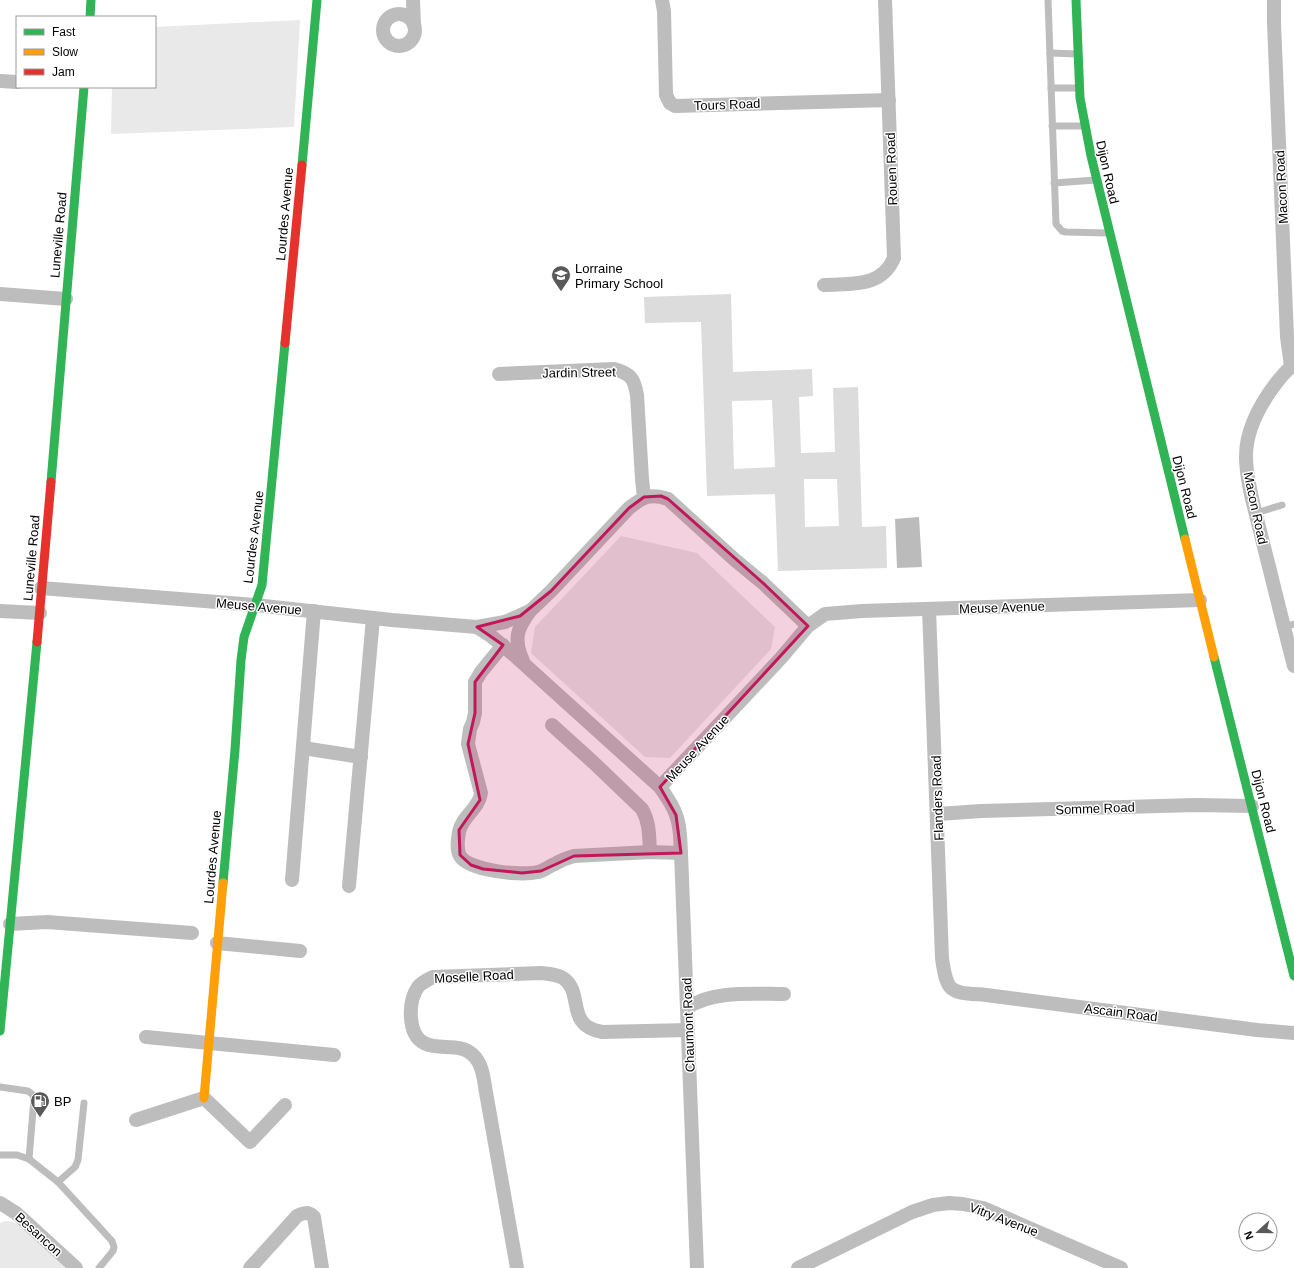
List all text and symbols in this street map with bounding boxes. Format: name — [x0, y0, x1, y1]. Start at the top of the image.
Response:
legend — [16, 16, 156, 88]
text: Fast — [52, 25, 76, 39]
text: Slow — [52, 45, 78, 59]
text: Jam — [52, 65, 75, 79]
street label: Tours Road — [694, 96, 761, 113]
street label: Rouen Road — [883, 132, 900, 206]
street label: Dijon Road — [1093, 139, 1122, 205]
street label: Macon Road — [1272, 150, 1291, 224]
street label: Lourdes Avenue — [273, 167, 296, 261]
street label: Luneville Road — [47, 192, 70, 279]
place label: Lorraine Primary School — [575, 261, 663, 291]
school or university icon: Lorraine Primary School — [550, 264, 572, 292]
street label: Jardin Street — [542, 364, 616, 381]
street label: Dijon Road — [1169, 454, 1200, 520]
street label: Macon Road — [1241, 470, 1271, 546]
street label: Lourdes Avenue — [240, 490, 267, 584]
street label: Luneville Road — [20, 515, 43, 602]
street label: Meuse Avenue — [216, 595, 302, 618]
street label: Meuse Avenue — [959, 599, 1045, 616]
street label: Meuse Avenue — [663, 712, 732, 785]
street label: Flanders Road — [929, 755, 946, 841]
street label: Dijon Road — [1248, 768, 1279, 834]
street label: Somme Road — [1055, 800, 1135, 817]
street label: Lourdes Avenue — [201, 810, 224, 904]
street label: Moselle Road — [434, 967, 514, 986]
street label: Chaumont Road — [679, 977, 698, 1073]
street label: Ascain Road — [1083, 1001, 1158, 1024]
fuel station icon: BP — [29, 1090, 51, 1118]
place label: BP — [54, 1094, 71, 1109]
street label: Vitry Avenue — [967, 1199, 1040, 1239]
street label: Besancon — [12, 1209, 65, 1259]
north arrow — [1238, 1212, 1278, 1252]
text: N — [1242, 1230, 1256, 1241]

